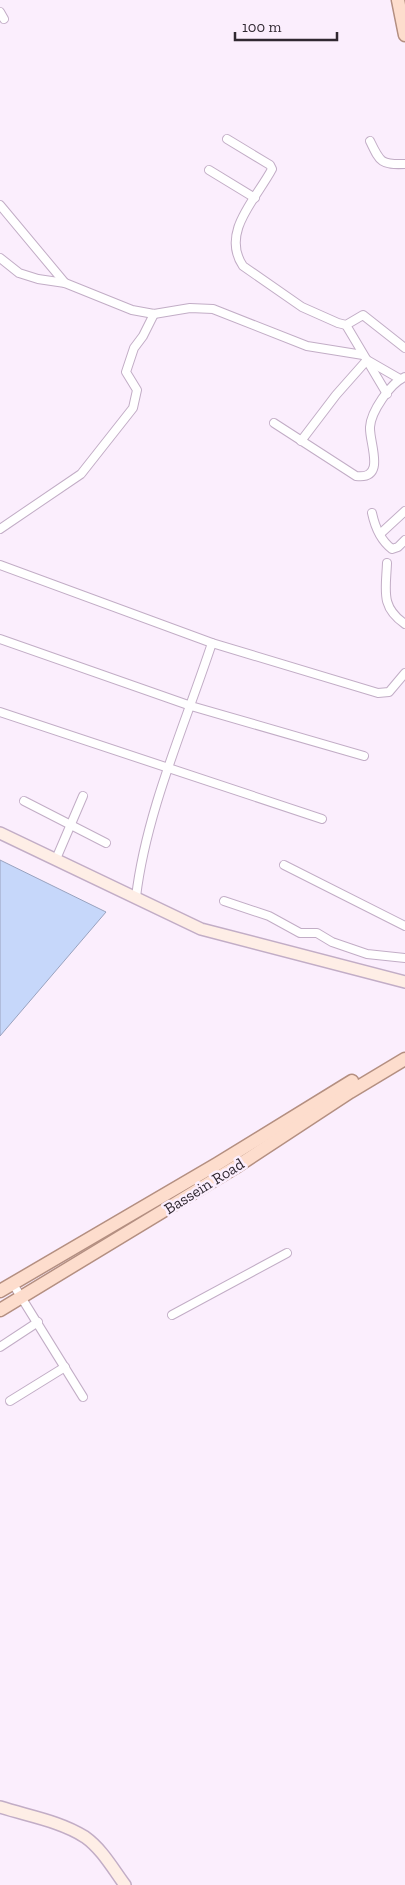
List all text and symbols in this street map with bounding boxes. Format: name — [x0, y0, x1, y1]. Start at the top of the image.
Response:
scale bar — [235, 10, 338, 42]
text: 100 m — [242, 18, 281, 36]
street label: Bassein Road — [161, 1154, 248, 1218]

